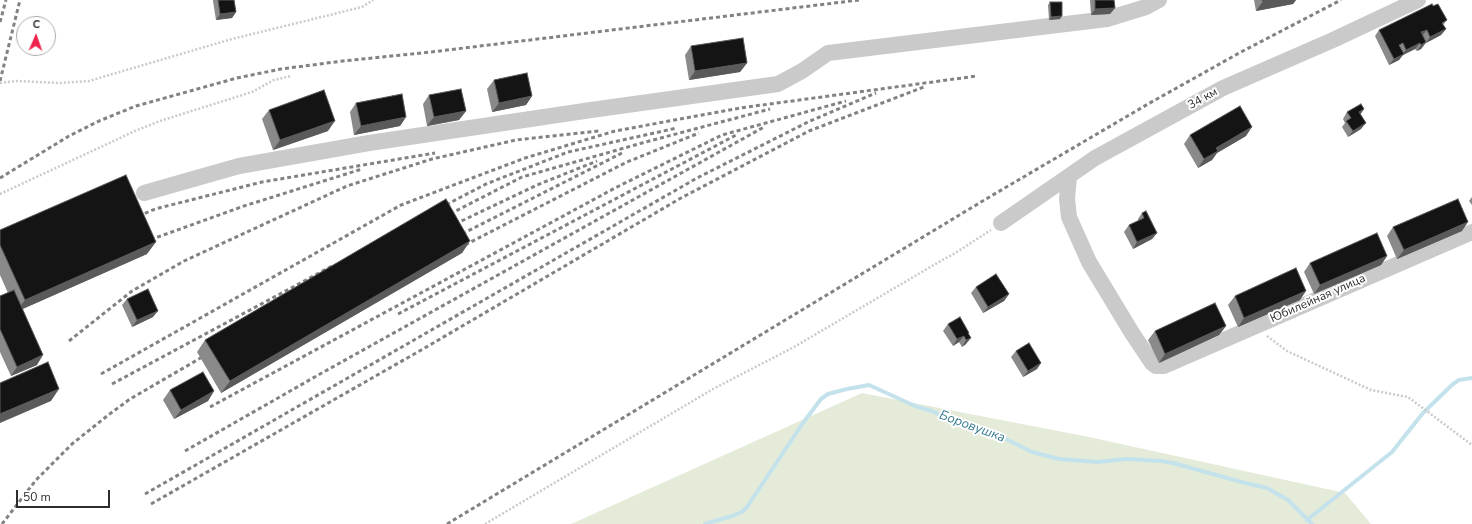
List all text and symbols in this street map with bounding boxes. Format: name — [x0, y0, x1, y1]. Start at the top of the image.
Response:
north arrow — [16, 16, 56, 56]
text: С — [32, 17, 40, 32]
street label: 34 км — [1186, 85, 1220, 113]
street label: Юбилейная улица — [1268, 271, 1368, 327]
water label: Боровушка — [937, 408, 1007, 446]
scale bar — [18, 482, 112, 508]
text: 50 m — [23, 489, 51, 505]

